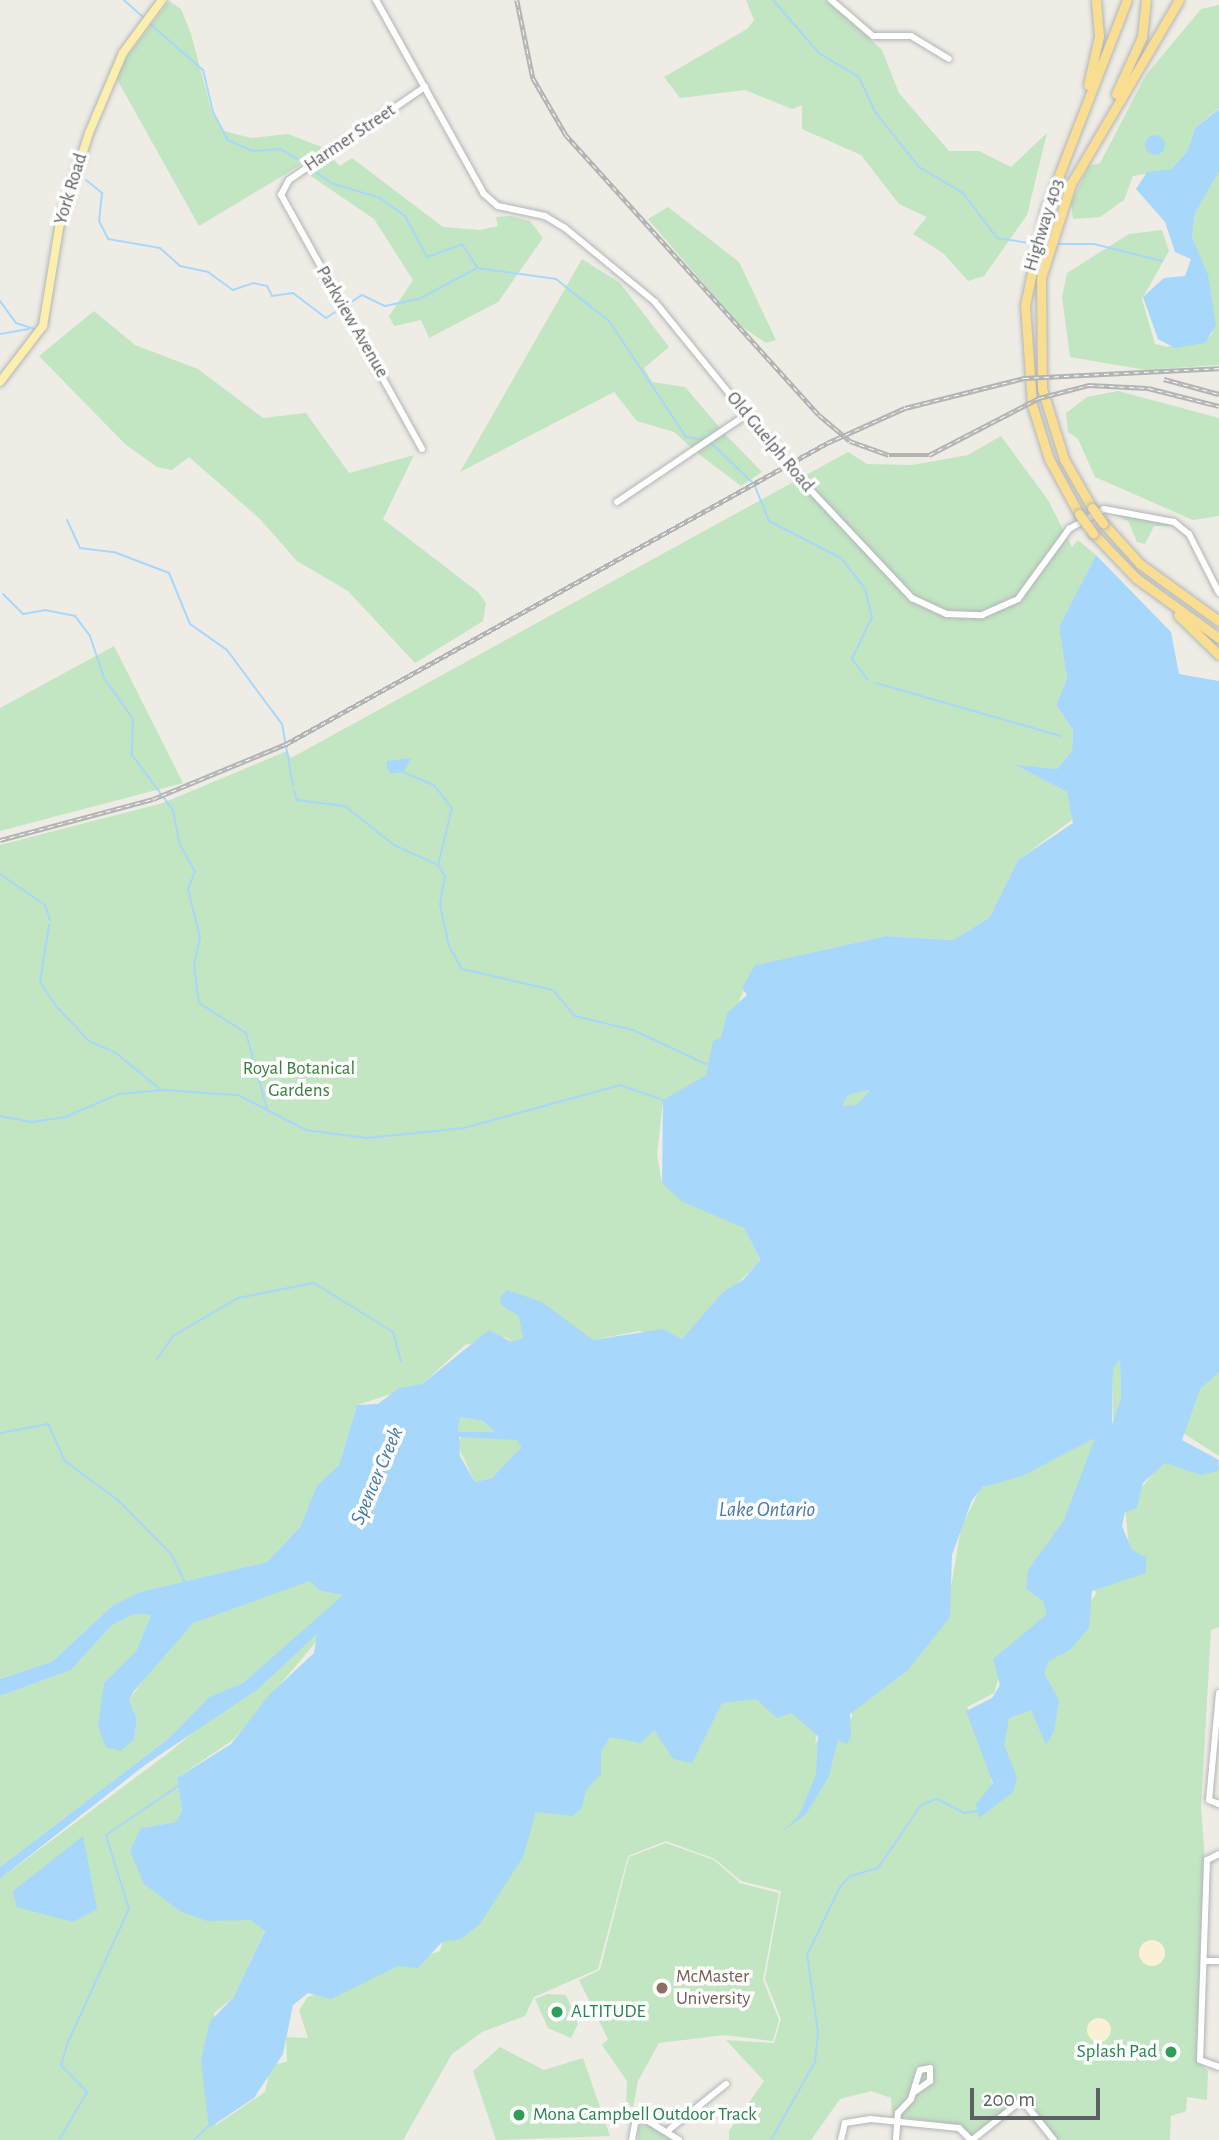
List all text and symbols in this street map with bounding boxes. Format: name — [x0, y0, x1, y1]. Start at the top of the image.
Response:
street label: Harmer Street — [300, 99, 400, 177]
street label: York Road — [49, 150, 93, 228]
street label: Highway 403 — [1019, 176, 1069, 274]
street label: Parkview Avenue — [311, 262, 393, 382]
street label: Old Guelph Road — [721, 387, 819, 497]
park label: Royal Botanical Gardens — [243, 1058, 355, 1102]
water label: Spencer Creek — [345, 1423, 409, 1529]
water label: Lake Ontario — [719, 1497, 815, 1523]
place label: McMaster University — [676, 1966, 750, 2010]
marker: McMaster University — [654, 1980, 670, 1996]
place label: ALTITUDE — [571, 2001, 646, 2023]
marker: ALTITUDE — [549, 2004, 565, 2020]
place label: Splash Pad — [1077, 2041, 1157, 2063]
marker: Splash Pad — [1163, 2044, 1179, 2060]
scale bar — [974, 2074, 1104, 2118]
text: 200 m — [983, 2089, 1035, 2110]
place label: Mona Campbell Outdoor Track — [533, 2104, 757, 2126]
marker: Mona Campbell Outdoor Track — [511, 2107, 527, 2123]

